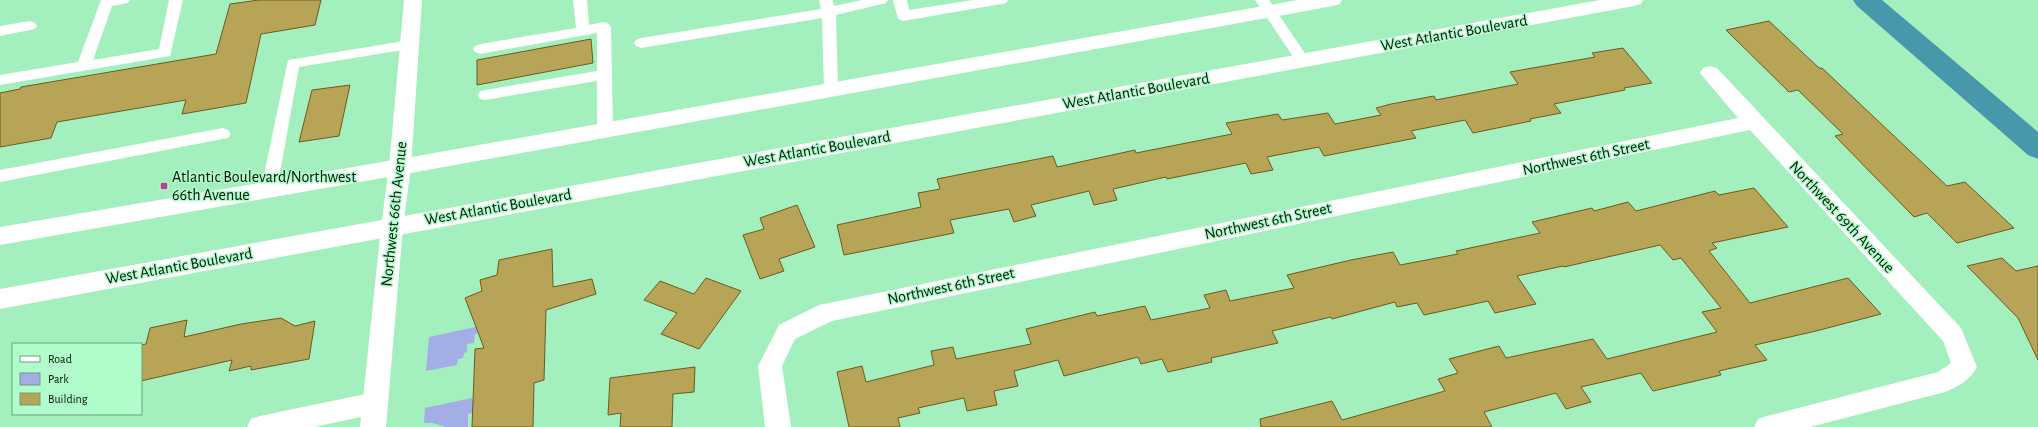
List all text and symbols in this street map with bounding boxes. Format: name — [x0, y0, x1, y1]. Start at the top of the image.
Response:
street label: West Atlantic Boulevard — [1379, 12, 1529, 54]
street label: West Atlantic Boulevard — [1061, 70, 1211, 112]
street label: West Atlantic Boulevard — [742, 128, 892, 170]
street label: Northwest 6th Street — [1521, 136, 1651, 178]
street label: Northwest 66th Avenue — [378, 141, 410, 287]
street label: Northwest 69th Avenue — [1786, 158, 1898, 276]
place label: Atlantic Boulevard/Northwest 66th Avenue — [172, 169, 356, 203]
marker: Atlantic Boulevard/Northwest 66th Avenue — [159, 181, 169, 191]
street label: West Atlantic Boulevard — [423, 186, 573, 228]
street label: Northwest 6th Street — [1203, 200, 1333, 242]
street label: West Atlantic Boulevard — [104, 245, 254, 287]
street label: Northwest 6th Street — [886, 265, 1016, 307]
legend — [12, 343, 142, 415]
text: Road — [48, 353, 72, 365]
text: Park — [48, 373, 69, 385]
text: Building — [48, 393, 88, 405]

